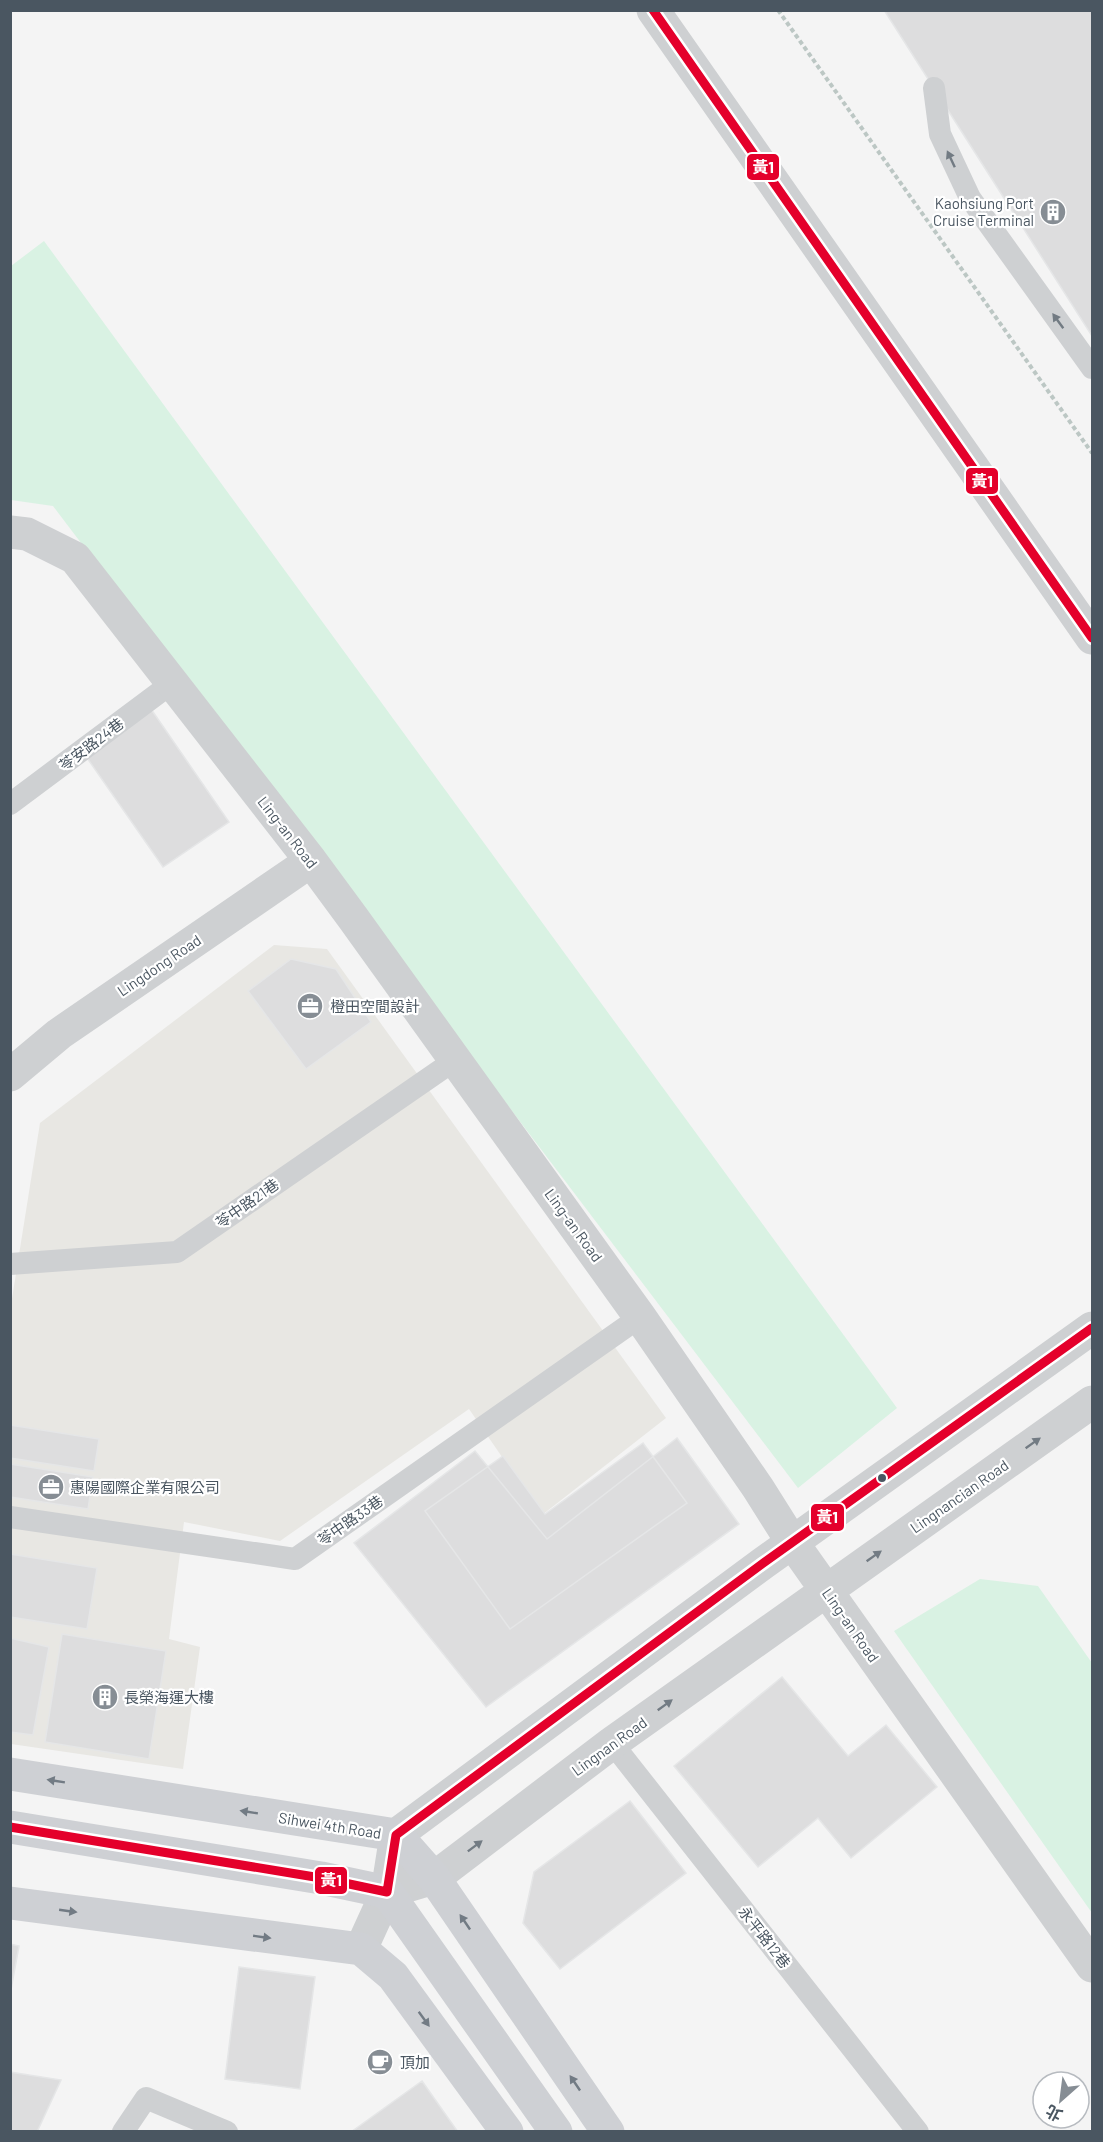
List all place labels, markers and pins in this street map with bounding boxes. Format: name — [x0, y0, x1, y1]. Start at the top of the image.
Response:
place label: Kaohsiung Port Cruise Terminal — [933, 194, 1034, 229]
building icon: Kaohsiung Port Cruise Terminal — [1038, 197, 1068, 227]
office icon: 橙田空間設計 — [295, 991, 325, 1021]
place label: 橙田空間設計 — [330, 997, 420, 1015]
office icon: 惠陽國際企業有限公司 — [36, 1472, 66, 1502]
unlabelled marker — [876, 1472, 888, 1484]
place label: 惠陽國際企業有限公司 — [70, 1478, 220, 1496]
building icon: 長榮海運大樓 — [90, 1682, 120, 1712]
place label: 長榮海運大樓 — [124, 1688, 214, 1706]
cafe icon: 頂加 — [365, 2047, 395, 2077]
place label: 頂加 — [400, 2053, 430, 2071]

